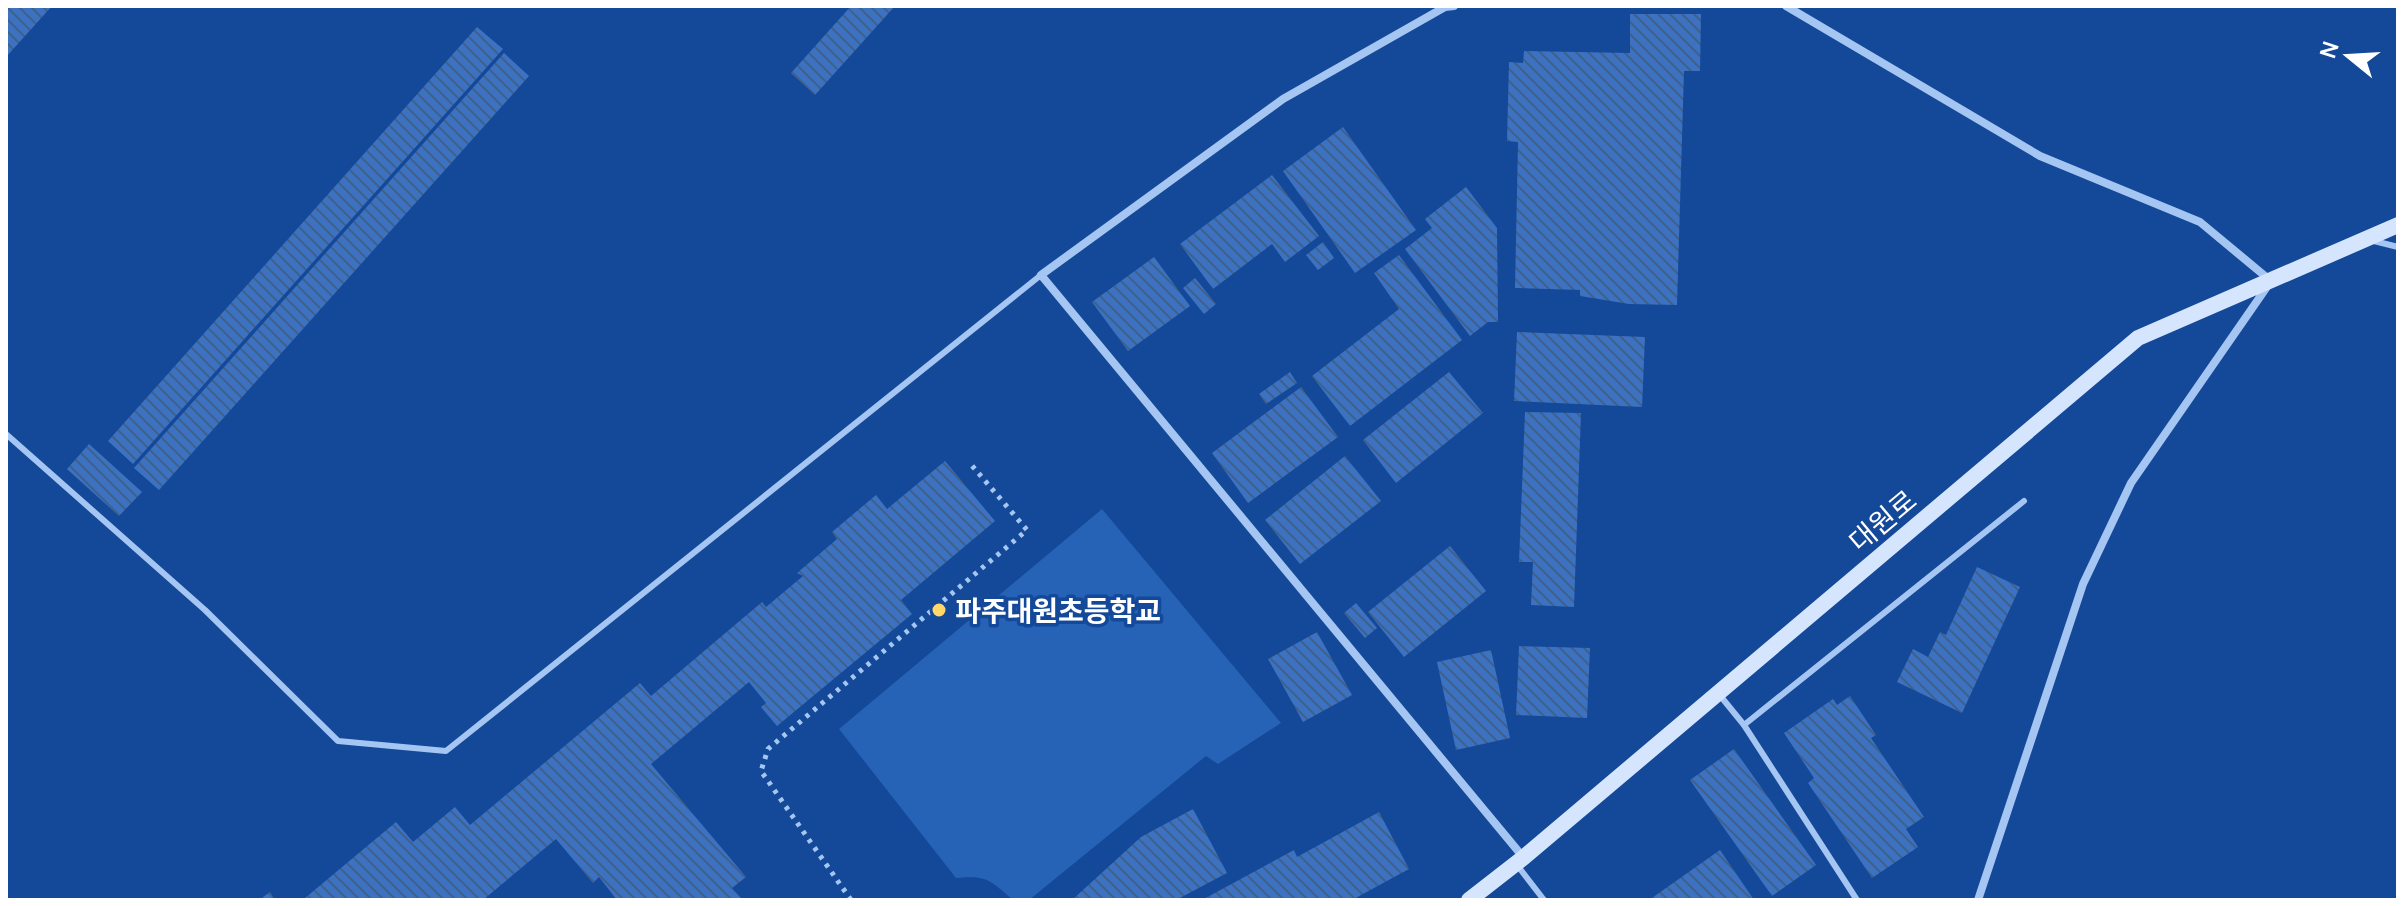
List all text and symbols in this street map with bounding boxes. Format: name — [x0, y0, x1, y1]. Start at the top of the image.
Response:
north arrow — [2308, 16, 2388, 96]
text: N — [2312, 38, 2346, 62]
street label: 대원로 — [1840, 481, 1924, 559]
place label: 파주대원초등학교 — [955, 591, 1161, 629]
marker: 파주대원초등학교 — [930, 601, 948, 619]

